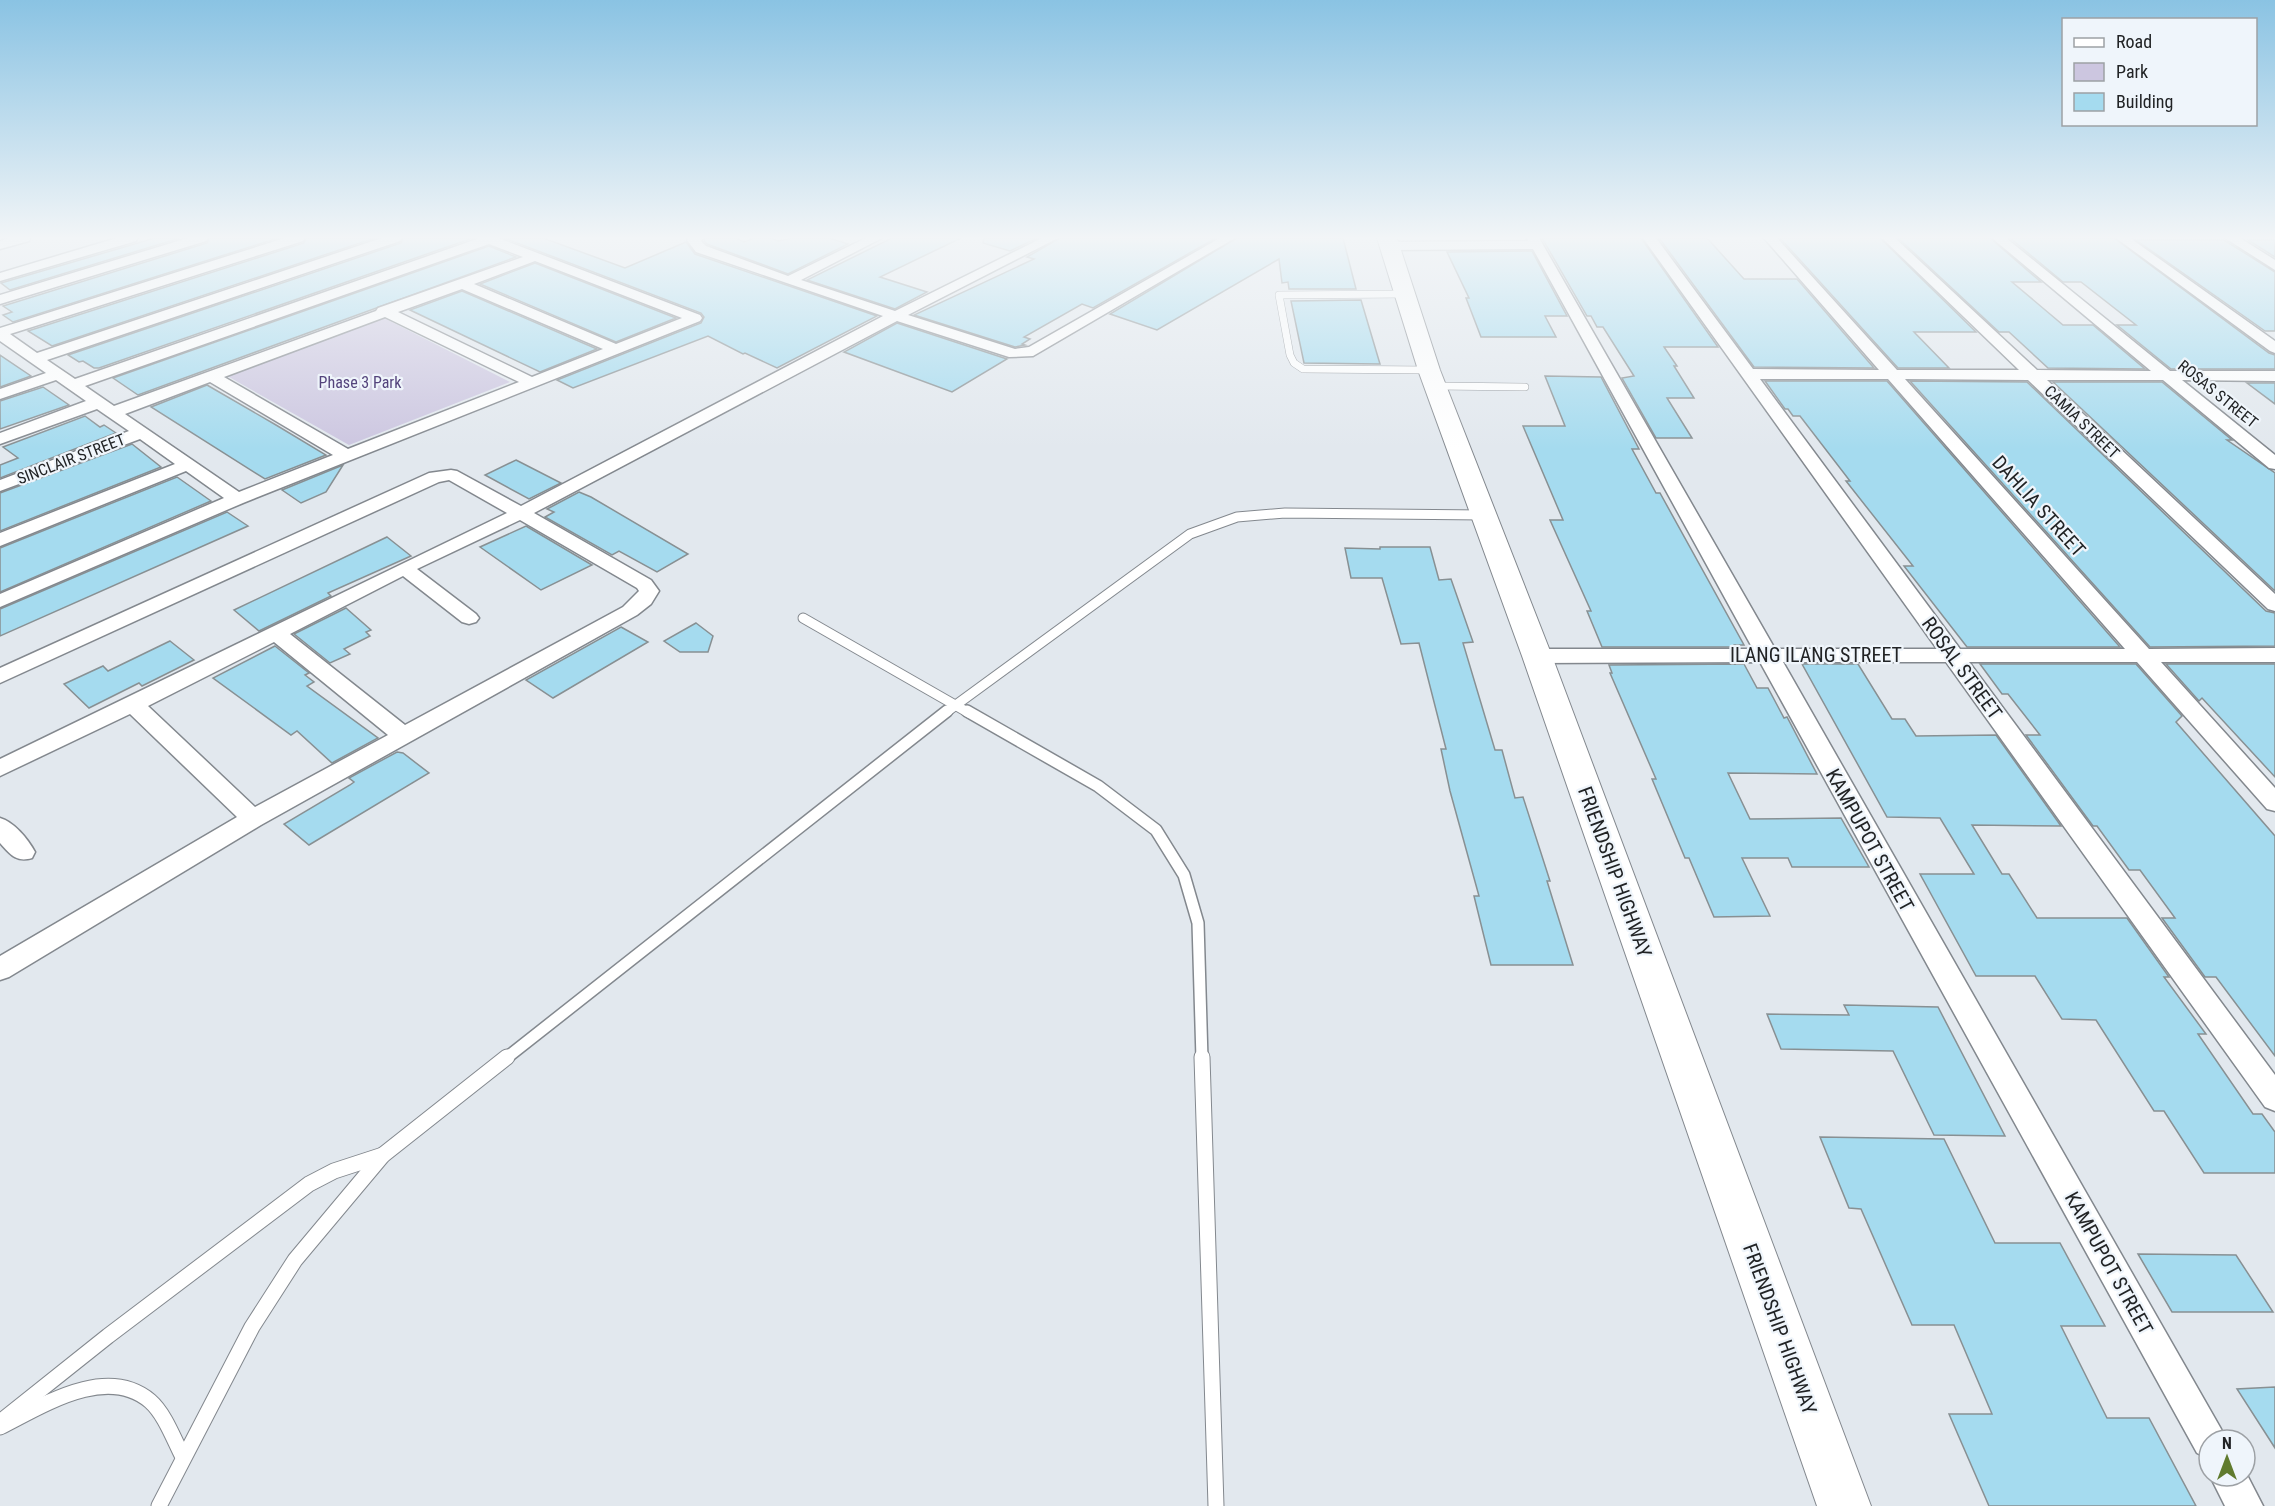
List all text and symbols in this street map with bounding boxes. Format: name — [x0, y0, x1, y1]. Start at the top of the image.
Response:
legend — [2062, 18, 2257, 126]
text: Road — [2116, 31, 2152, 52]
text: Park — [2116, 61, 2148, 82]
text: Building — [2116, 91, 2173, 112]
street label: ROSAS STREET — [2174, 356, 2262, 432]
park label: Phase 3 Park — [319, 373, 402, 392]
street label: CAMIA STREET — [2041, 381, 2123, 463]
street label: SINCLAIR STREET — [14, 430, 128, 488]
street label: DAHLIA STREET — [1987, 450, 2091, 562]
street label: ROSAL STREET — [1917, 612, 2007, 724]
street label: ILANG ILANG STREET — [1730, 643, 1902, 667]
street label: KAMPUPOT STREET — [1821, 765, 1919, 915]
street label: FRIENDSHIP HIGHWAY — [1573, 783, 1657, 961]
street label: KAMPUPOT STREET — [2060, 1188, 2158, 1338]
street label: FRIENDSHIP HIGHWAY — [1738, 1240, 1822, 1418]
north arrow — [2197, 1428, 2257, 1488]
text: N — [2222, 1434, 2232, 1453]

